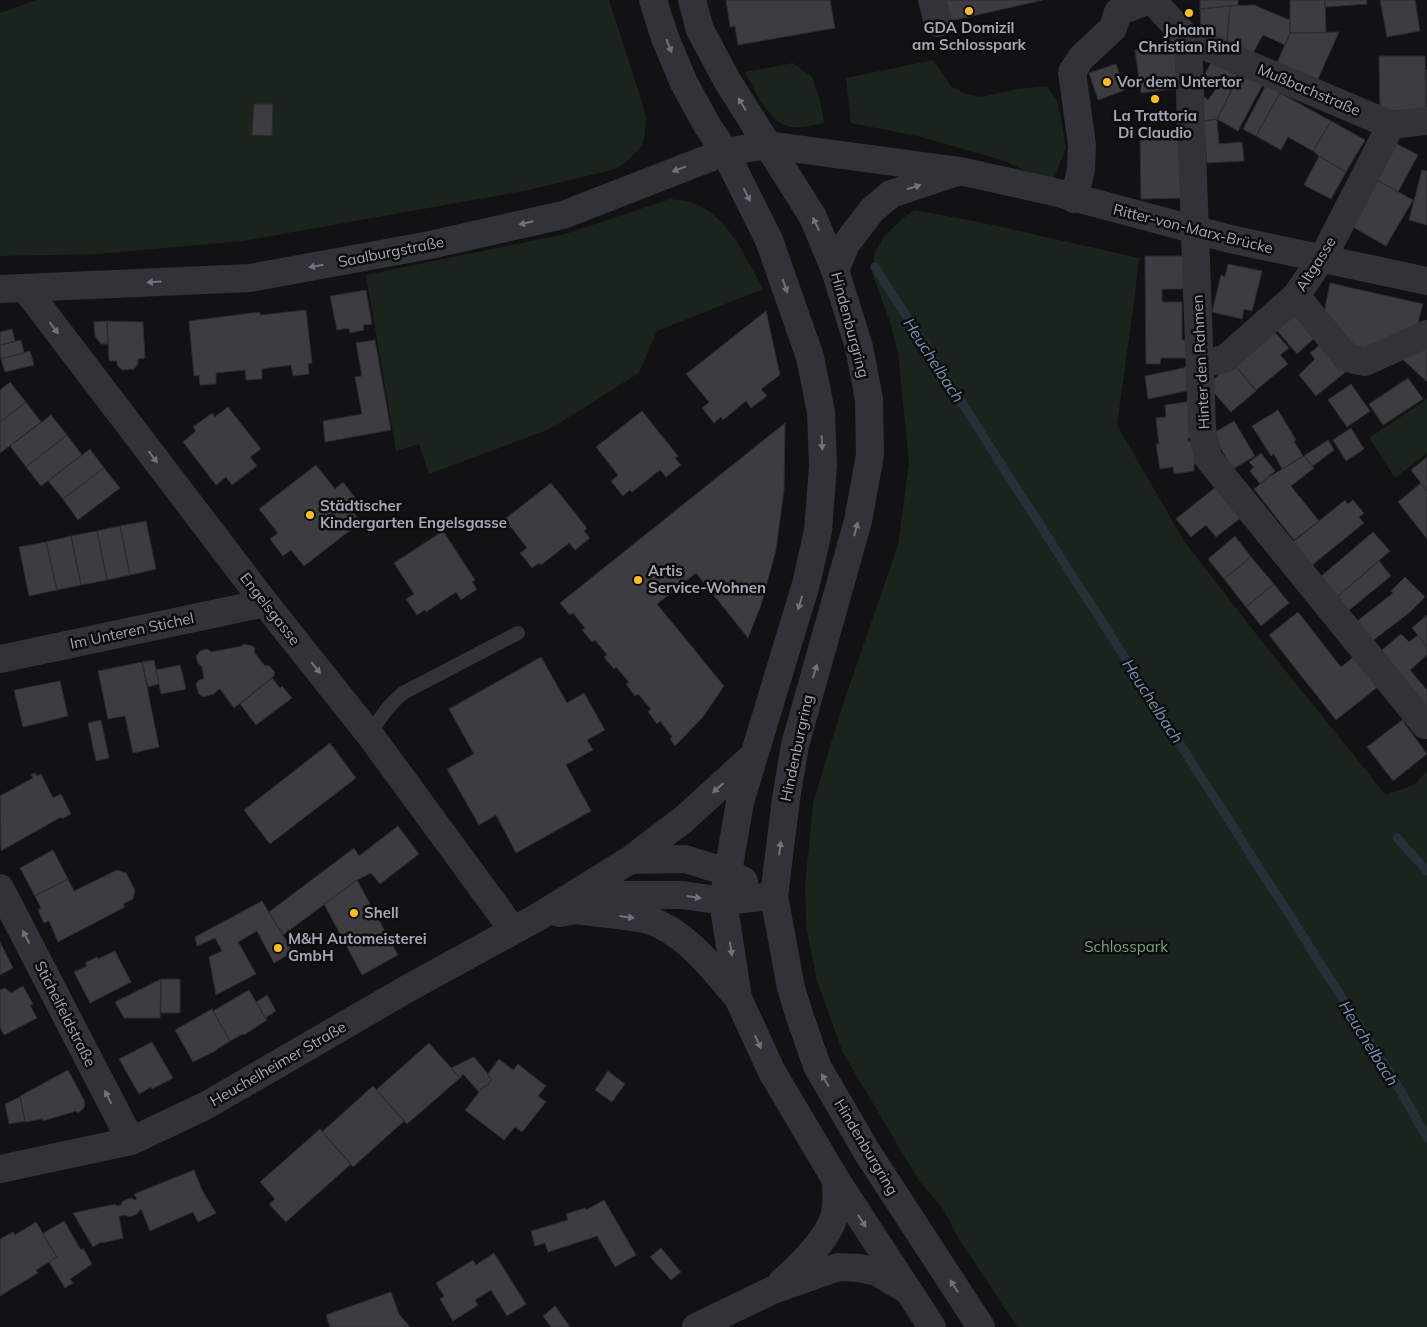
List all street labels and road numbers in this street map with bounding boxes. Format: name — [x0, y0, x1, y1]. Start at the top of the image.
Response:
street label: Mußbachstraße — [1255, 59, 1363, 120]
street label: Ritter-von-Marx-Brücke — [1111, 199, 1275, 258]
street label: Saalburgstraße — [336, 232, 446, 271]
street label: Altgasse — [1291, 233, 1340, 295]
street label: Hindenburgring — [827, 270, 874, 380]
street label: Hinter den Rahmen — [1187, 294, 1214, 430]
street label: Engelsgasse — [236, 569, 305, 649]
street label: Im Unteren Stichel — [68, 608, 196, 653]
street label: Hindenburgring — [776, 693, 817, 803]
street label: Stichelfeldstraße — [31, 958, 100, 1070]
street label: Heuchelheimer Straße — [206, 1017, 349, 1110]
street label: Hindenburgring — [830, 1095, 903, 1198]

